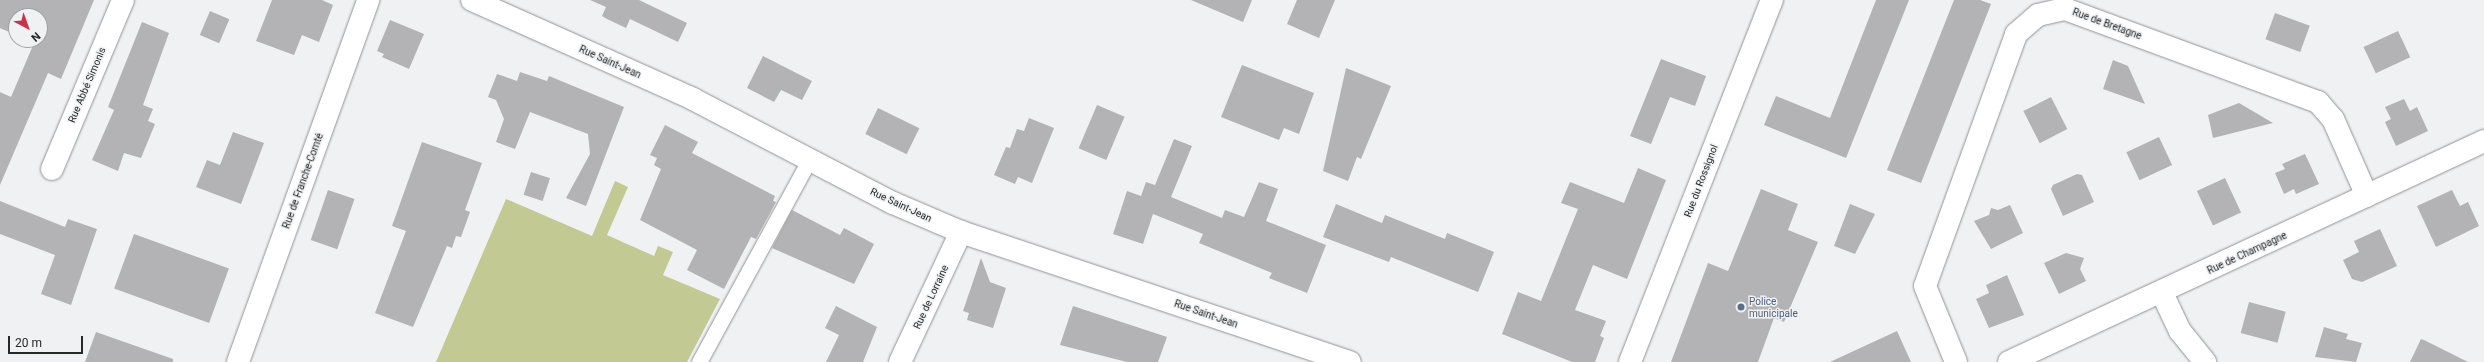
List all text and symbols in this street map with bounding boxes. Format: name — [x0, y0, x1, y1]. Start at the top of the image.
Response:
street label: Rue de Bretagne — [2071, 6, 2143, 42]
north arrow — [8, 8, 48, 48]
text: N — [28, 29, 43, 44]
street label: Rue Saint-Jean — [577, 43, 643, 81]
street label: Rue Abbé Simonis — [66, 45, 108, 125]
street label: Rue de Franche-Comté — [280, 132, 326, 230]
street label: Rue du Rossignol — [1682, 143, 1720, 219]
street label: Rue Saint-Jean — [868, 185, 934, 225]
street label: Rue de Champagne — [2205, 229, 2289, 277]
street label: Rue de Lorraine — [911, 263, 951, 331]
place label: Police municipale — [1749, 295, 1798, 318]
street label: Rue Saint-Jean — [1173, 297, 1239, 331]
marker: Police municipale — [1736, 302, 1746, 312]
scale bar — [10, 328, 85, 354]
text: 20 m — [15, 336, 42, 350]

